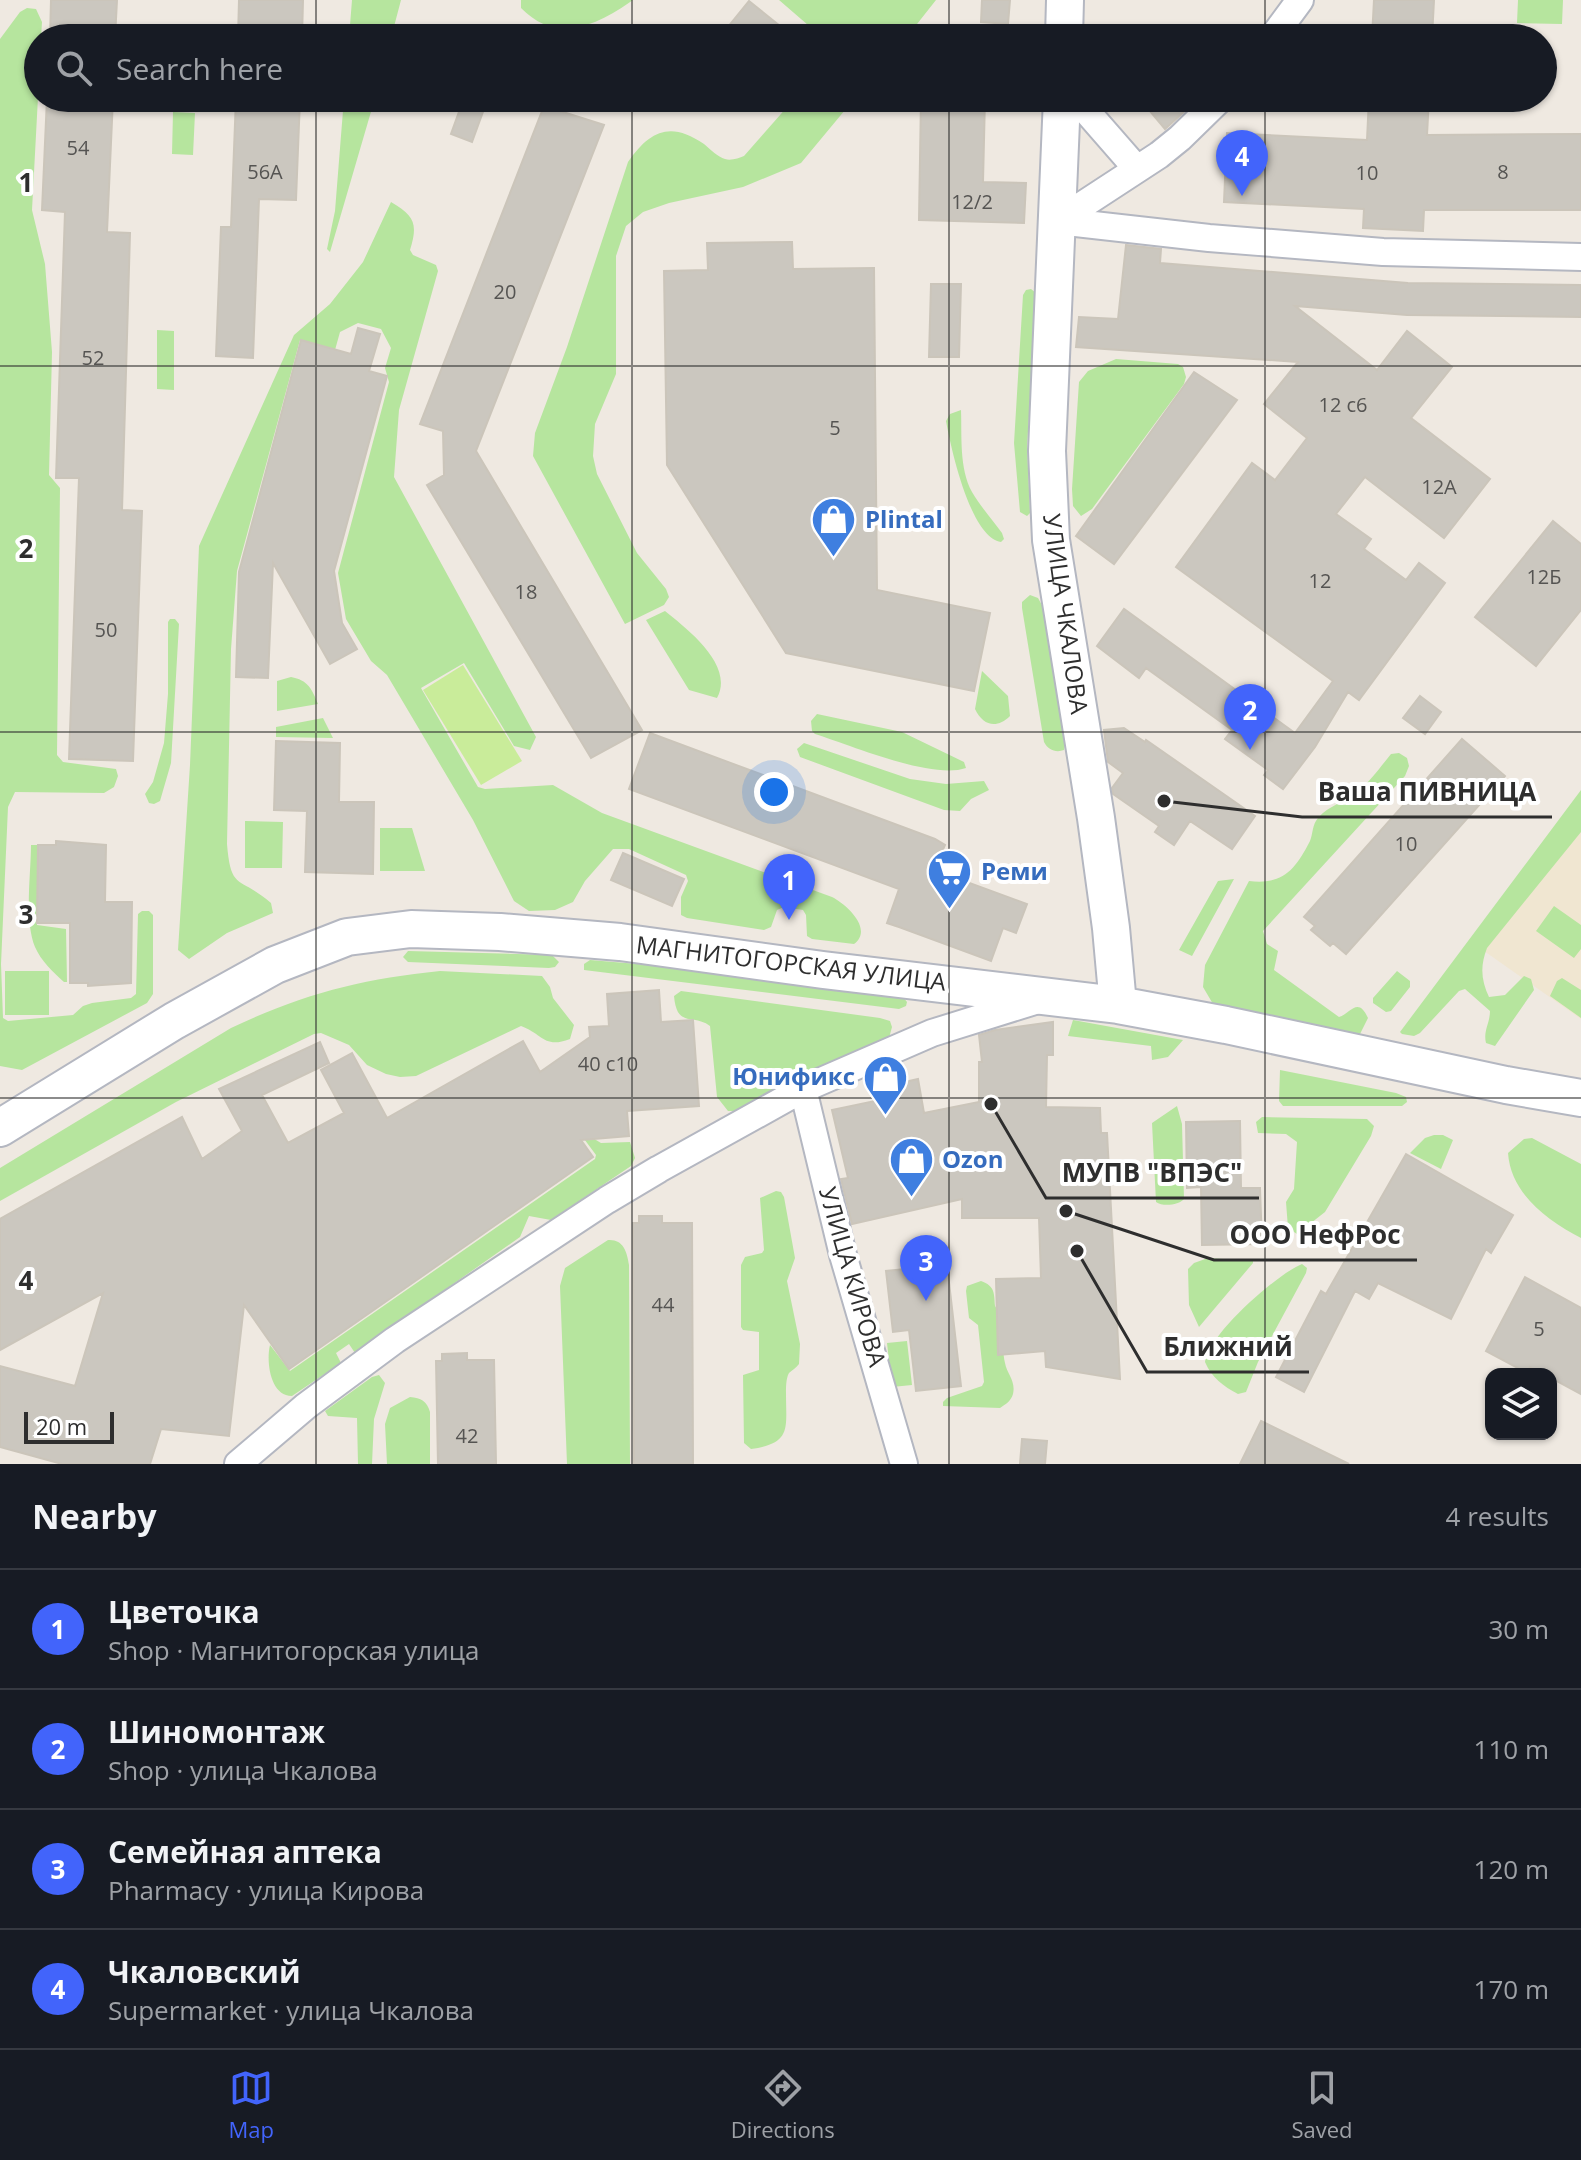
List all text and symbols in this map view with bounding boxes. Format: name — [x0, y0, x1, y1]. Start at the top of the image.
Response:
search box — [24, 24, 1557, 112]
icon: search — [52, 46, 96, 90]
text: Search here — [116, 48, 283, 89]
pin: 4 — [1216, 130, 1268, 196]
house number: 54 — [67, 134, 90, 161]
house number: 56А — [247, 158, 283, 185]
house number: 8 — [1497, 158, 1509, 185]
house number: 10 — [1356, 159, 1378, 186]
text: 1 — [19, 164, 33, 200]
house number: 12/2 — [951, 188, 993, 215]
house number: 20 — [494, 278, 516, 305]
house number: 52 — [82, 344, 104, 371]
house number: 12 с6 — [1318, 391, 1368, 418]
house number: 5 — [829, 414, 841, 441]
house number: 12А — [1421, 473, 1457, 500]
shop icon: Plintal — [810, 496, 858, 559]
place label: Plintal — [865, 502, 943, 535]
street label: УЛИЦА ЧКАЛОВА — [1036, 512, 1097, 717]
text: 2 — [19, 530, 34, 566]
house number: 12Б — [1526, 563, 1562, 590]
house number: 12 — [1309, 567, 1331, 594]
house number: 18 — [515, 578, 537, 605]
house number: 50 — [95, 616, 117, 643]
pin: 2 — [1224, 684, 1276, 750]
callout: Ваша ПИВНИЦА — [1302, 767, 1552, 817]
your location — [754, 772, 794, 812]
text: Ваша ПИВНИЦА — [1318, 773, 1536, 809]
house number: 10 — [1395, 830, 1417, 857]
supermarket icon: Реми — [926, 848, 974, 911]
pin: 1 — [763, 854, 815, 920]
place label: Реми — [981, 854, 1048, 887]
text: 3 — [19, 896, 33, 932]
street label: МАГНИТОГОРСКАЯ УЛИЦА — [634, 927, 949, 998]
house number: 40 с10 — [578, 1050, 638, 1077]
shop icon: Юнификс — [862, 1053, 910, 1116]
place label: Юнификс — [732, 1059, 855, 1092]
shop icon: Ozon — [887, 1136, 935, 1199]
place label: Ozon — [942, 1142, 1003, 1175]
callout: МУПВ "ВПЭС" — [1046, 1148, 1259, 1198]
text: МУПВ "ВПЭС" — [1062, 1154, 1242, 1190]
street label: УЛИЦА КИРОВА — [812, 1183, 895, 1371]
callout: ООО НефРос — [1214, 1210, 1417, 1260]
text: ООО НефРос — [1229, 1216, 1401, 1252]
pin: 3 — [900, 1235, 952, 1301]
text: 4 — [19, 1262, 34, 1298]
house number: 44 — [652, 1291, 675, 1318]
house number: 5 — [1533, 1315, 1545, 1342]
callout: Ближний — [1147, 1322, 1309, 1372]
text: Ближний — [1163, 1328, 1293, 1364]
map controls — [1485, 1368, 1557, 1440]
button: layers — [1485, 1368, 1557, 1440]
scale bar — [24, 1408, 114, 1444]
text: 20 m — [36, 1411, 87, 1441]
house number: 42 — [456, 1422, 478, 1449]
text: Nearby — [32, 1493, 157, 1539]
text: 4 results — [1446, 1498, 1549, 1534]
text: Цветочка — [108, 1591, 260, 1632]
text: 1 — [51, 1611, 65, 1647]
text: 30 m — [1488, 1611, 1549, 1647]
text: Shop · Магнитогорская улица — [108, 1632, 479, 1668]
text: Шиномонтаж — [108, 1711, 325, 1752]
text: 2 — [51, 1731, 65, 1767]
text: 110 m — [1474, 1731, 1549, 1767]
text: Shop · улица Чкалова — [108, 1752, 378, 1788]
text: Семейная аптека — [108, 1831, 382, 1872]
text: 3 — [51, 1851, 65, 1887]
text: 120 m — [1474, 1851, 1549, 1887]
text: Pharmacy · улица Кирова — [108, 1872, 424, 1908]
text: Чкаловский — [108, 1951, 301, 1992]
text: 4 — [51, 1971, 65, 2007]
text: 170 m — [1474, 1971, 1549, 2007]
text: Supermarket · улица Чкалова — [108, 1992, 474, 2028]
tab: Map — [228, 2066, 274, 2144]
tab: Directions — [731, 2066, 835, 2144]
tab: Saved — [1291, 2066, 1353, 2144]

